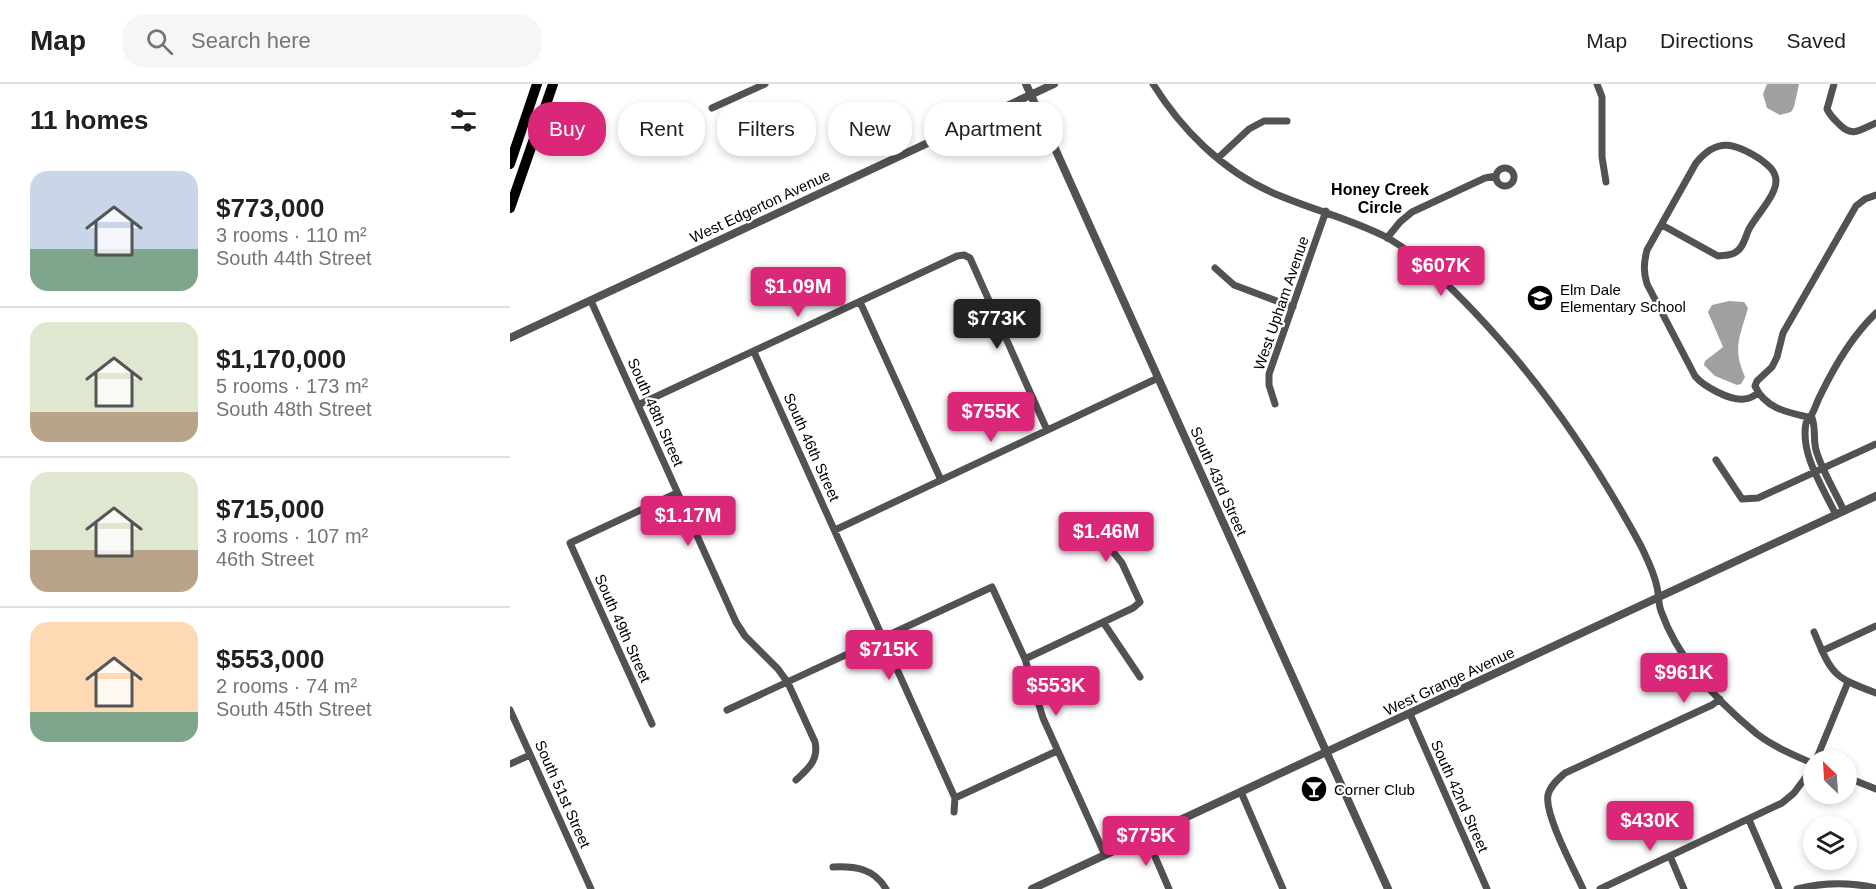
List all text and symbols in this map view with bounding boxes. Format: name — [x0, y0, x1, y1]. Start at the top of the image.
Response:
search box — [122, 14, 542, 68]
text: Map — [30, 25, 86, 56]
icon: search — [143, 25, 176, 58]
text: Search here — [191, 28, 311, 53]
text: Map — [1586, 29, 1627, 52]
text: Directions — [1660, 29, 1753, 52]
text: Saved — [1786, 29, 1846, 52]
chip: Buy — [528, 102, 606, 156]
chip: Rent — [618, 102, 705, 156]
chip: Filters — [717, 102, 816, 156]
chip: New — [828, 102, 912, 156]
chip: Apartment — [924, 102, 1063, 156]
icon: filters — [447, 104, 480, 137]
text: 11 homes — [30, 105, 149, 135]
street label: West Edgerton Avenue — [687, 166, 833, 246]
district label: Honey Creek Circle — [1331, 181, 1429, 216]
text: $773,000 — [216, 193, 324, 223]
icon: home — [78, 195, 150, 267]
text: 3 rooms · 110 m² — [216, 224, 367, 246]
street label: West Upham Avenue — [1250, 234, 1312, 372]
pin: $607K — [1399, 246, 1483, 297]
text: South 44th Street — [216, 247, 372, 269]
text: $607K — [1412, 254, 1470, 276]
pin: $1.09M — [749, 267, 847, 318]
text: $1.09M — [765, 275, 831, 297]
place label: Elm Dale Elementary School — [1560, 281, 1686, 315]
school or university icon: Elm Dale Elementary School — [1525, 283, 1555, 313]
pin: $773K — [955, 299, 1039, 350]
text: $773K — [968, 307, 1026, 329]
text: $1,170,000 — [216, 344, 346, 374]
icon: home — [78, 346, 150, 418]
street label: South 48th Street — [624, 355, 688, 470]
text: 5 rooms · 173 m² — [216, 375, 368, 397]
street label: South 46th Street — [780, 390, 844, 505]
pin: $755K — [949, 392, 1033, 443]
text: South 48th Street — [216, 398, 372, 420]
text: $755K — [962, 400, 1020, 422]
street label: South 43rd Street — [1187, 424, 1251, 539]
text: $715,000 — [216, 494, 324, 524]
icon: home — [78, 496, 150, 568]
pin: $1.17M — [639, 496, 737, 547]
text: $1.17M — [655, 504, 721, 526]
pin: $1.46M — [1057, 512, 1155, 563]
text: $1.46M — [1073, 520, 1139, 542]
text: 3 rooms · 107 m² — [216, 525, 368, 547]
text: 46th Street — [216, 548, 314, 570]
street label: South 49th Street — [591, 571, 655, 686]
pin: $715K — [847, 630, 931, 681]
text: $715K — [860, 638, 918, 660]
street label: West Grange Avenue — [1381, 643, 1517, 719]
text: $553,000 — [216, 644, 324, 674]
icon: home — [78, 646, 150, 718]
pin: $961K — [1642, 653, 1726, 704]
text: $961K — [1655, 661, 1713, 683]
pin: $553K — [1014, 666, 1098, 717]
text: $553K — [1027, 674, 1085, 696]
text: 2 rooms · 74 m² — [216, 675, 357, 697]
text: South 45th Street — [216, 698, 372, 720]
street label: South 42nd Street — [1428, 737, 1493, 855]
street label: South 51st Street — [532, 738, 595, 851]
north arrow — [1803, 750, 1857, 804]
map controls — [1803, 750, 1857, 870]
bar icon: Corner Club — [1299, 774, 1329, 804]
place label: Corner Club — [1334, 781, 1415, 798]
pin: $430K — [1608, 801, 1692, 852]
text: $430K — [1621, 809, 1679, 831]
pin: $775K — [1104, 816, 1188, 867]
button: layers — [1803, 816, 1857, 870]
text: $775K — [1117, 824, 1175, 846]

